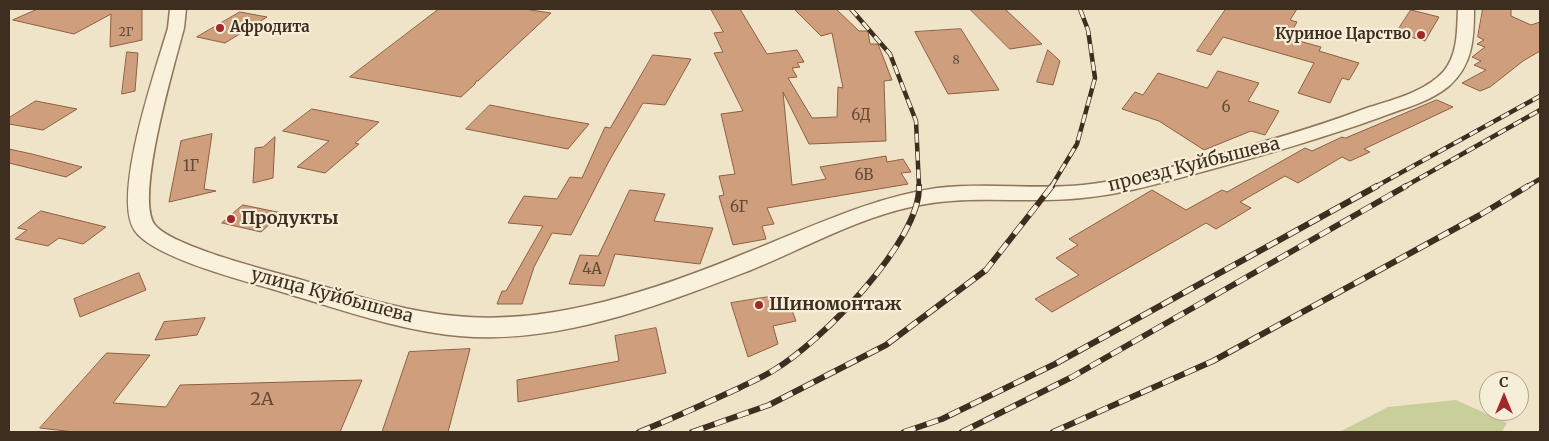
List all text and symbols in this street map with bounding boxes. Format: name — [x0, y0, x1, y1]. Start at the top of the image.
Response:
place label: Афродита — [230, 19, 310, 37]
marker: Афродита — [214, 22, 226, 34]
house number: 2Г — [119, 26, 133, 40]
place label: Куриное Царство — [1275, 26, 1411, 44]
marker: Куриное Царство — [1415, 29, 1427, 41]
house number: 8 — [952, 54, 960, 68]
house number: 6 — [1221, 99, 1231, 117]
house number: 6Д — [851, 107, 871, 125]
street label: проезд Куйбышева — [1106, 133, 1282, 197]
house number: 1Г — [183, 158, 199, 176]
house number: 6В — [855, 167, 873, 185]
house number: 6Г — [730, 199, 748, 217]
place label: Продукты — [241, 208, 339, 230]
marker: Продукты — [225, 213, 237, 225]
house number: 4А — [582, 261, 602, 279]
street label: улица Куйбышева — [249, 264, 415, 328]
place label: Шиномонтаж — [769, 294, 901, 316]
marker: Шиномонтаж — [753, 299, 765, 311]
north arrow — [1479, 371, 1529, 421]
text: С — [1499, 373, 1509, 391]
house number: 2А — [250, 389, 274, 411]

